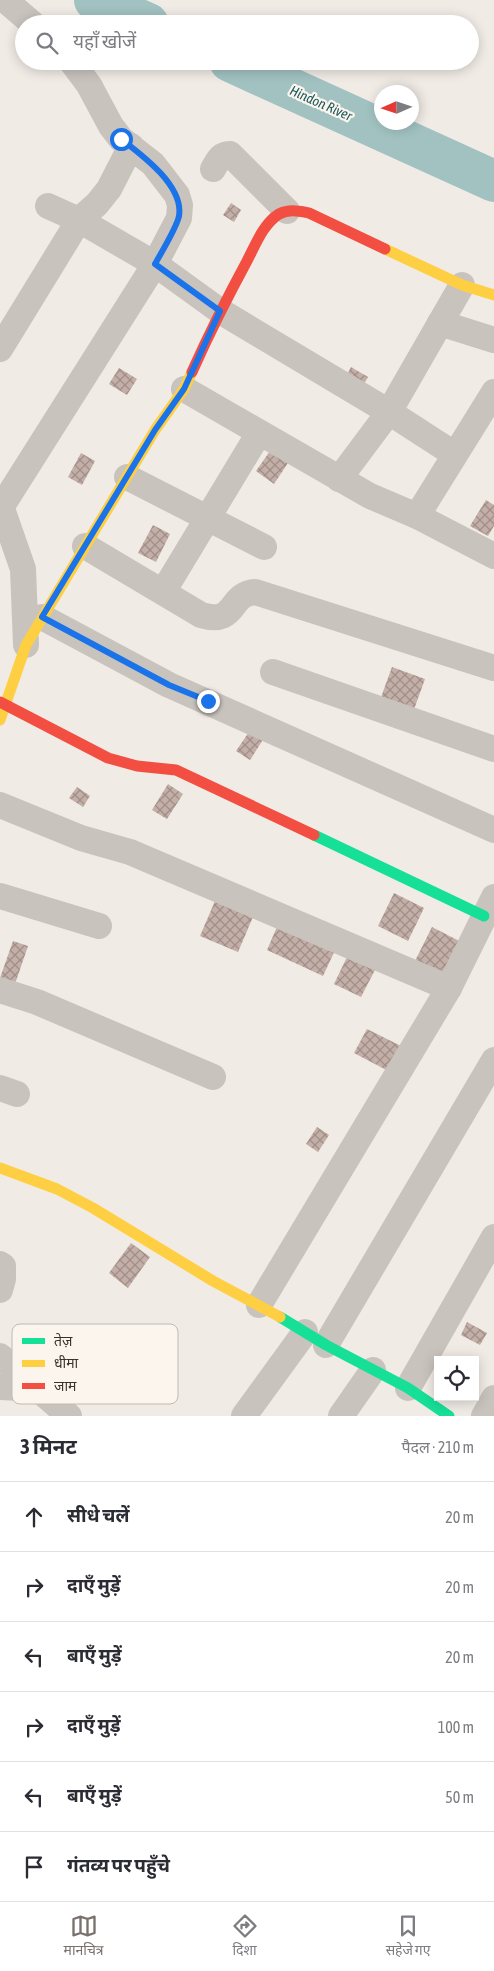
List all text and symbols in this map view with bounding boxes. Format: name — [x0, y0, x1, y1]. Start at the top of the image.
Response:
search box — [15, 15, 479, 70]
icon: search — [33, 29, 61, 57]
text: यहाँ खोजें — [73, 30, 136, 52]
water label: Hindon River — [287, 82, 355, 124]
north arrow — [374, 85, 419, 130]
route start — [110, 128, 133, 151]
route end — [197, 690, 220, 713]
legend — [12, 1324, 178, 1404]
text: तेज़ — [54, 1332, 73, 1349]
text: धीमा — [54, 1355, 79, 1371]
map controls — [434, 1356, 479, 1401]
button: locate — [434, 1356, 479, 1401]
text: जाम — [54, 1378, 77, 1394]
text: 3 मिनट — [20, 1434, 77, 1458]
text: पैदल · 210 m — [401, 1438, 474, 1456]
icon: ahead — [20, 1503, 48, 1531]
text: सीधे चलें — [67, 1504, 130, 1526]
text: 20 m — [445, 1508, 474, 1526]
icon: right — [20, 1573, 48, 1601]
text: दाएँ मुड़ें — [67, 1574, 121, 1596]
text: 20 m — [445, 1578, 474, 1596]
icon: left — [20, 1643, 48, 1671]
text: बाएँ मुड़ें — [67, 1644, 122, 1666]
text: 20 m — [445, 1648, 474, 1666]
icon: right — [20, 1713, 48, 1741]
text: दाएँ मुड़ें — [67, 1714, 121, 1736]
text: 100 m — [438, 1718, 474, 1736]
icon: left — [20, 1783, 48, 1811]
text: बाएँ मुड़ें — [67, 1784, 122, 1806]
text: 50 m — [445, 1788, 474, 1806]
icon: arrive — [20, 1853, 48, 1881]
text: गंतव्य पर पहुँचे — [67, 1854, 170, 1876]
tab: मानचित्र — [64, 1912, 104, 1961]
tab: दिशा — [231, 1912, 259, 1961]
tab: सहेजे गए — [386, 1912, 430, 1961]

